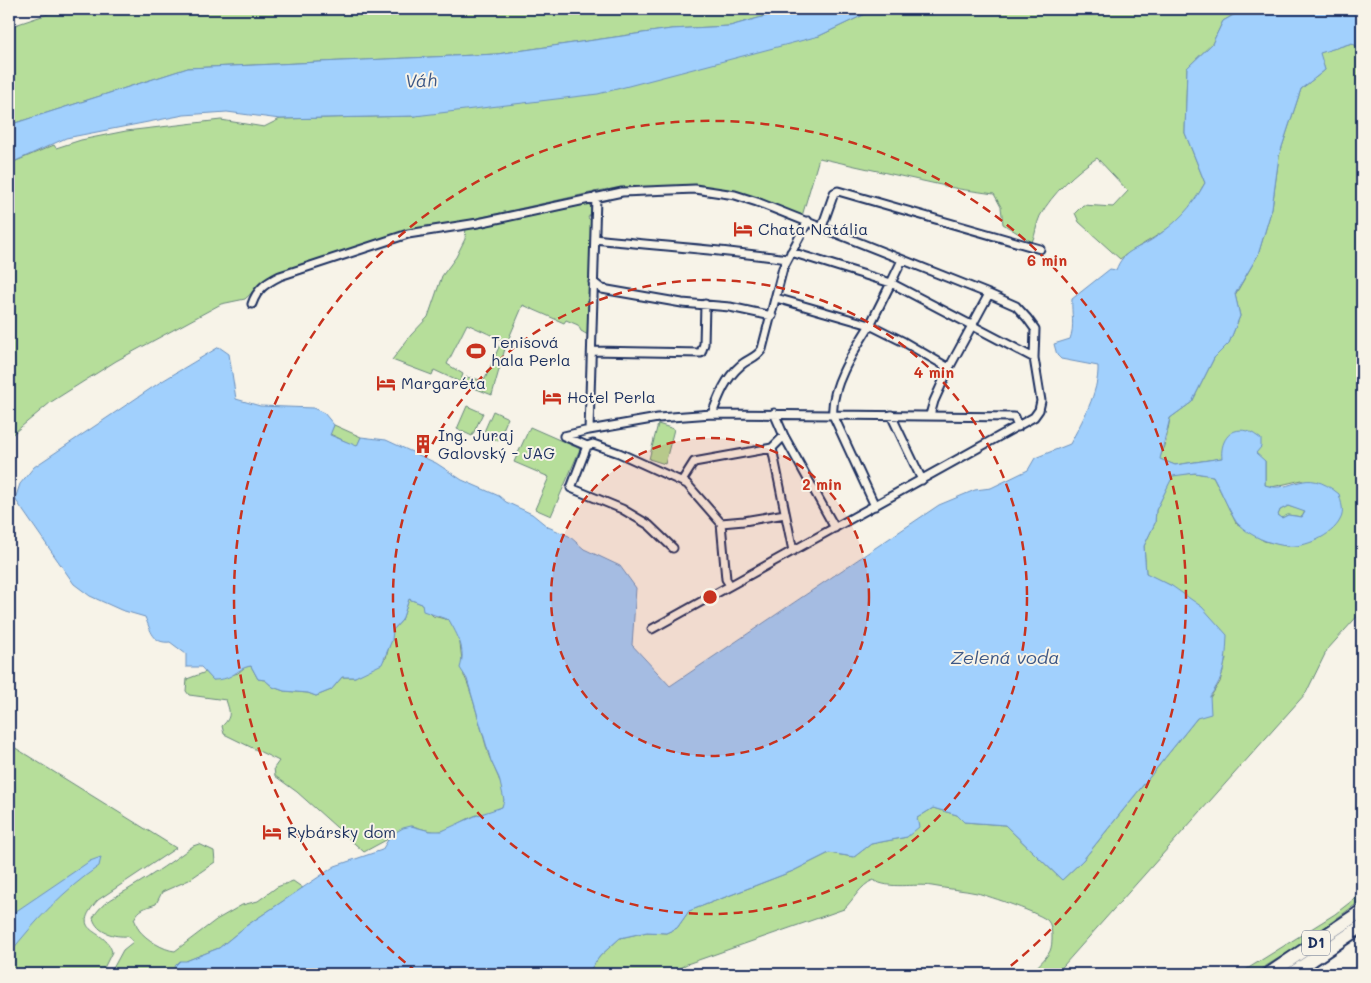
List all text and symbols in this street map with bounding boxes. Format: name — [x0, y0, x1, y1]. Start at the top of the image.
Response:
water label: Váh — [404, 67, 438, 93]
hotel icon: Chata Natália — [732, 218, 754, 240]
place label: Chata Natália — [758, 218, 868, 239]
text: 6 min — [1027, 250, 1067, 270]
place label: Tenisová hala Perla — [491, 331, 571, 370]
sports icon: Tenisová hala Perla — [465, 340, 487, 362]
text: 4 min — [914, 362, 954, 382]
hotel icon: Margaréta — [375, 372, 397, 394]
place label: Margaréta — [401, 372, 486, 393]
hotel icon: Hotel Perla — [541, 386, 563, 408]
place label: Hotel Perla — [567, 386, 656, 407]
place label: Ing. Juraj Galovský - JAG — [438, 424, 555, 463]
building icon: Ing. Juraj Galovský - JAG — [412, 433, 434, 455]
text: 2 min — [802, 474, 842, 494]
centre of rings — [701, 588, 719, 606]
water label: Zelená voda — [951, 645, 1059, 669]
hotel icon: Rybársky dom — [261, 821, 283, 843]
place label: Rybársky dom — [287, 821, 396, 842]
road number: D1 — [1302, 930, 1330, 956]

